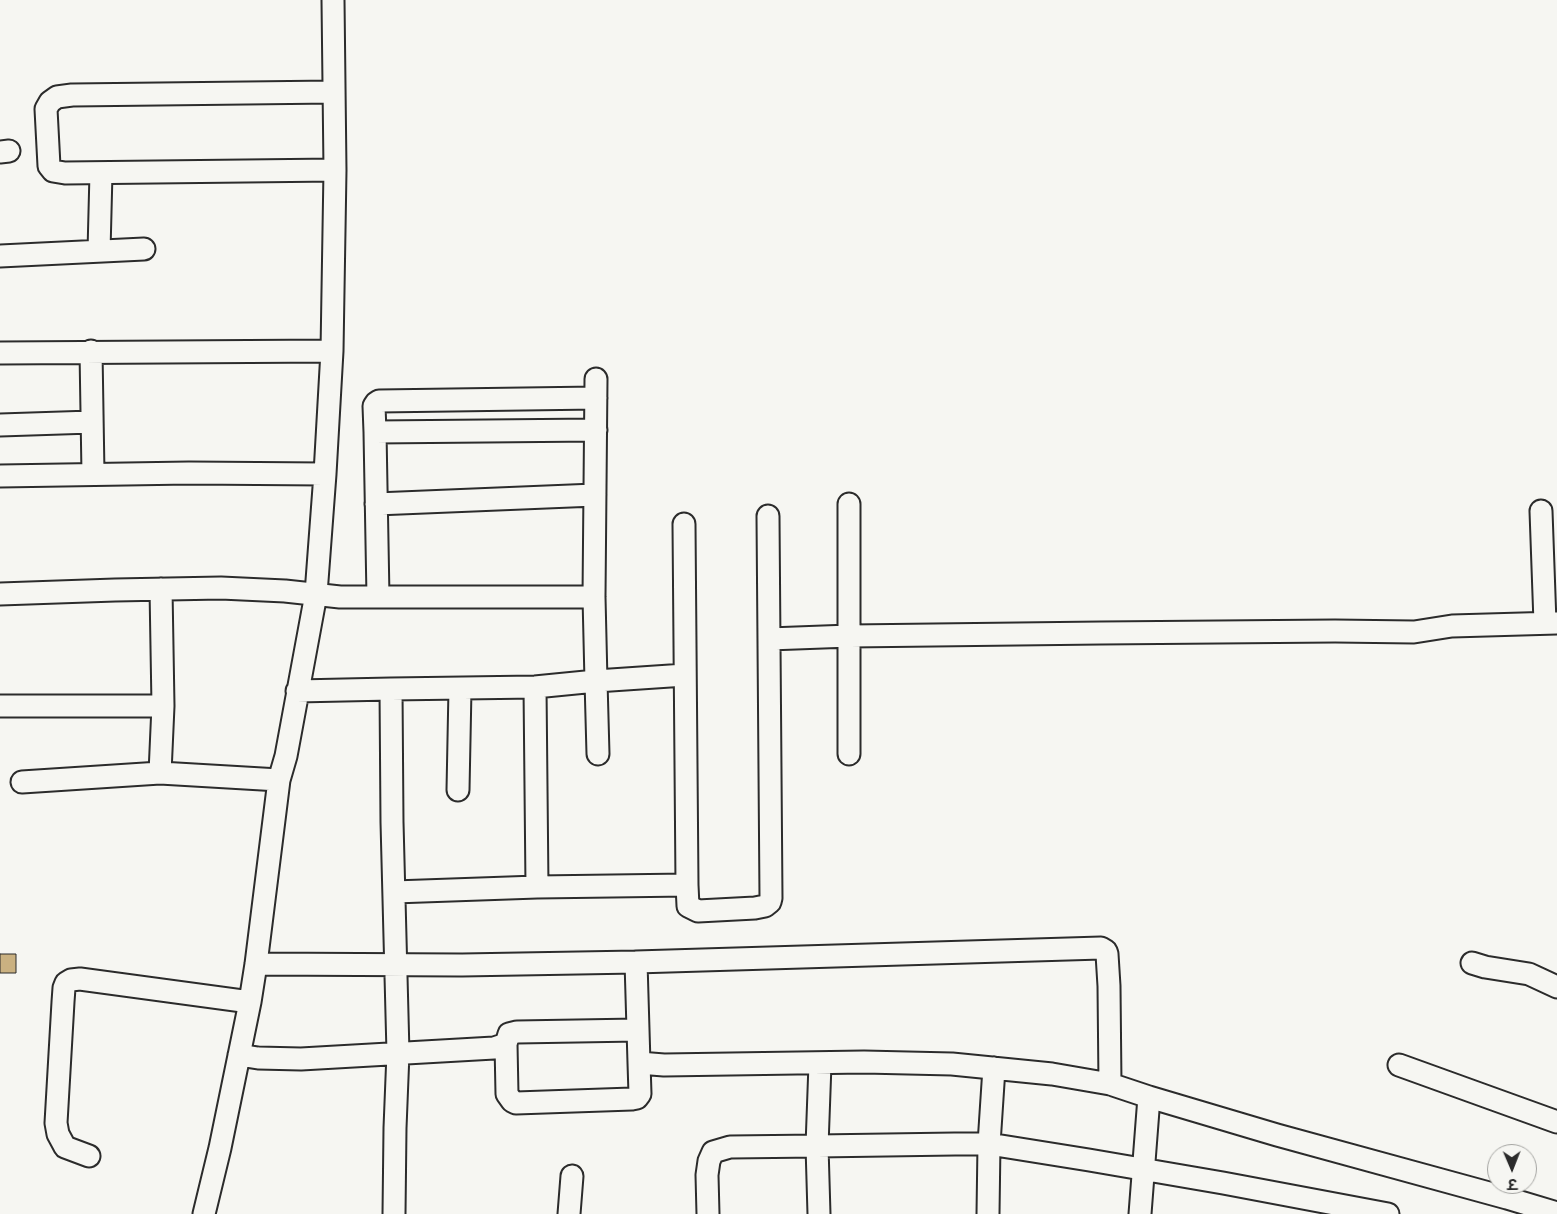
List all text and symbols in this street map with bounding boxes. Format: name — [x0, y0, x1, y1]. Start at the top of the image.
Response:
north arrow — [1487, 1144, 1537, 1194]
text: उ — [1507, 1175, 1517, 1192]

